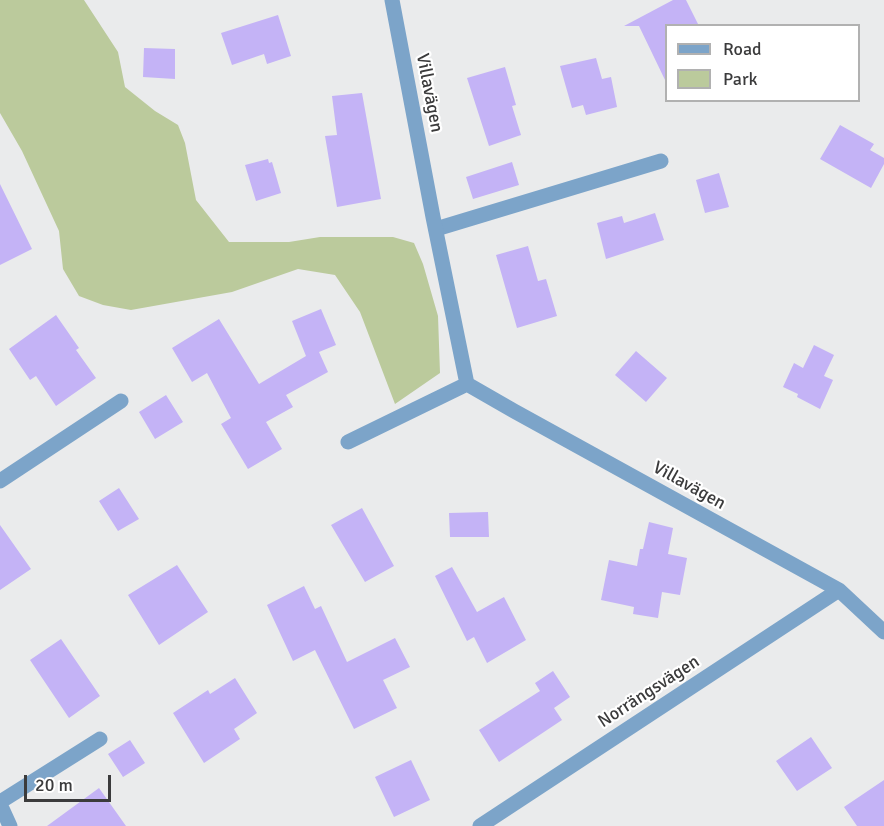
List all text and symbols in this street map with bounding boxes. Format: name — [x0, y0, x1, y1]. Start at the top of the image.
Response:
legend — [665, 24, 860, 102]
text: Road — [723, 38, 762, 60]
street label: Villavägen — [411, 52, 447, 134]
text: Park — [723, 68, 758, 90]
street label: Villavägen — [649, 457, 729, 515]
street label: Norrängsvägen — [594, 651, 704, 733]
scale bar — [27, 763, 114, 801]
text: 20 m — [35, 774, 73, 796]

